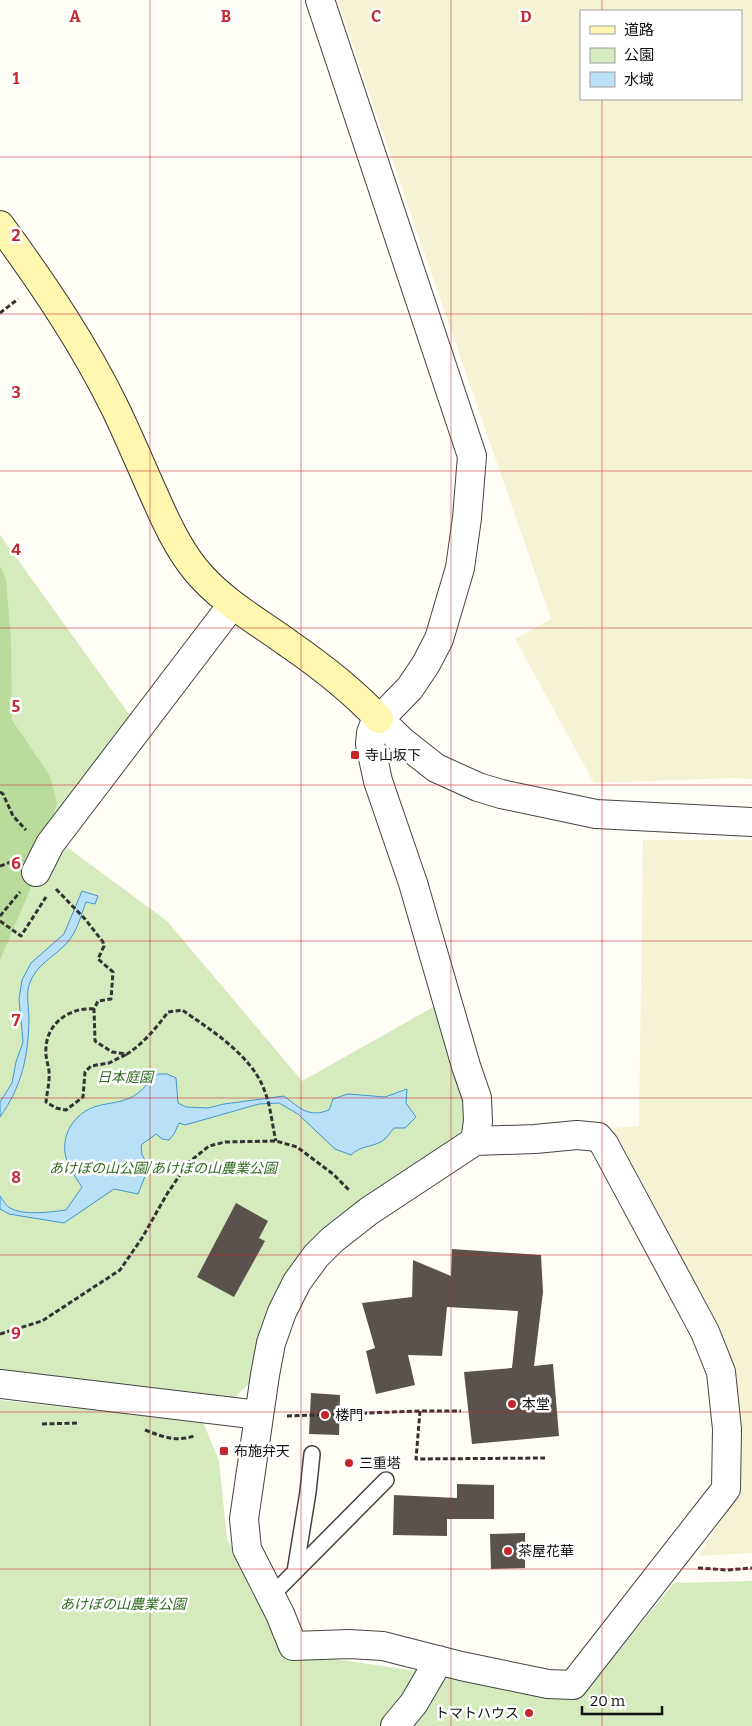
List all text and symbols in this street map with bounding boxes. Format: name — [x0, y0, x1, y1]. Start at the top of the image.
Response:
text: A — [69, 7, 81, 26]
text: B — [221, 7, 231, 26]
text: C — [371, 7, 381, 26]
text: D — [520, 7, 532, 26]
legend — [580, 10, 742, 100]
text: 道路 — [624, 21, 654, 39]
text: 公園 — [624, 46, 654, 64]
text: 1 — [13, 69, 20, 88]
text: 水域 — [624, 71, 654, 89]
text: 2 — [11, 226, 21, 245]
text: 3 — [11, 383, 21, 402]
text: 4 — [11, 540, 21, 559]
text: 5 — [12, 697, 21, 716]
place label: 寺山坂下 — [365, 747, 421, 764]
marker: 寺山坂下 — [349, 749, 361, 761]
text: 6 — [11, 854, 21, 873]
text: 7 — [12, 1011, 21, 1030]
park label: 日本庭園 — [97, 1069, 155, 1086]
park label: あけぼの山公園/あけぼの山農業公園 — [49, 1160, 279, 1177]
text: 8 — [11, 1168, 21, 1187]
text: 9 — [11, 1324, 21, 1343]
place label: 本堂 — [522, 1396, 550, 1413]
marker: 本堂 — [506, 1398, 518, 1410]
place label: 楼門 — [335, 1407, 363, 1424]
marker: 楼門 — [319, 1409, 331, 1421]
place label: 布施弁天 — [234, 1443, 290, 1460]
marker: 布施弁天 — [218, 1445, 230, 1457]
place label: 三重塔 — [359, 1455, 401, 1472]
marker: 三重塔 — [343, 1457, 355, 1469]
place label: 茶屋花華 — [518, 1543, 574, 1560]
marker: 茶屋花華 — [502, 1545, 514, 1557]
park label: あけぼの山農業公園 — [60, 1596, 188, 1613]
scale bar — [582, 1684, 662, 1716]
text: 20 m — [590, 1692, 626, 1710]
place label: トマトハウス — [435, 1705, 519, 1722]
marker: トマトハウス — [523, 1707, 535, 1719]

